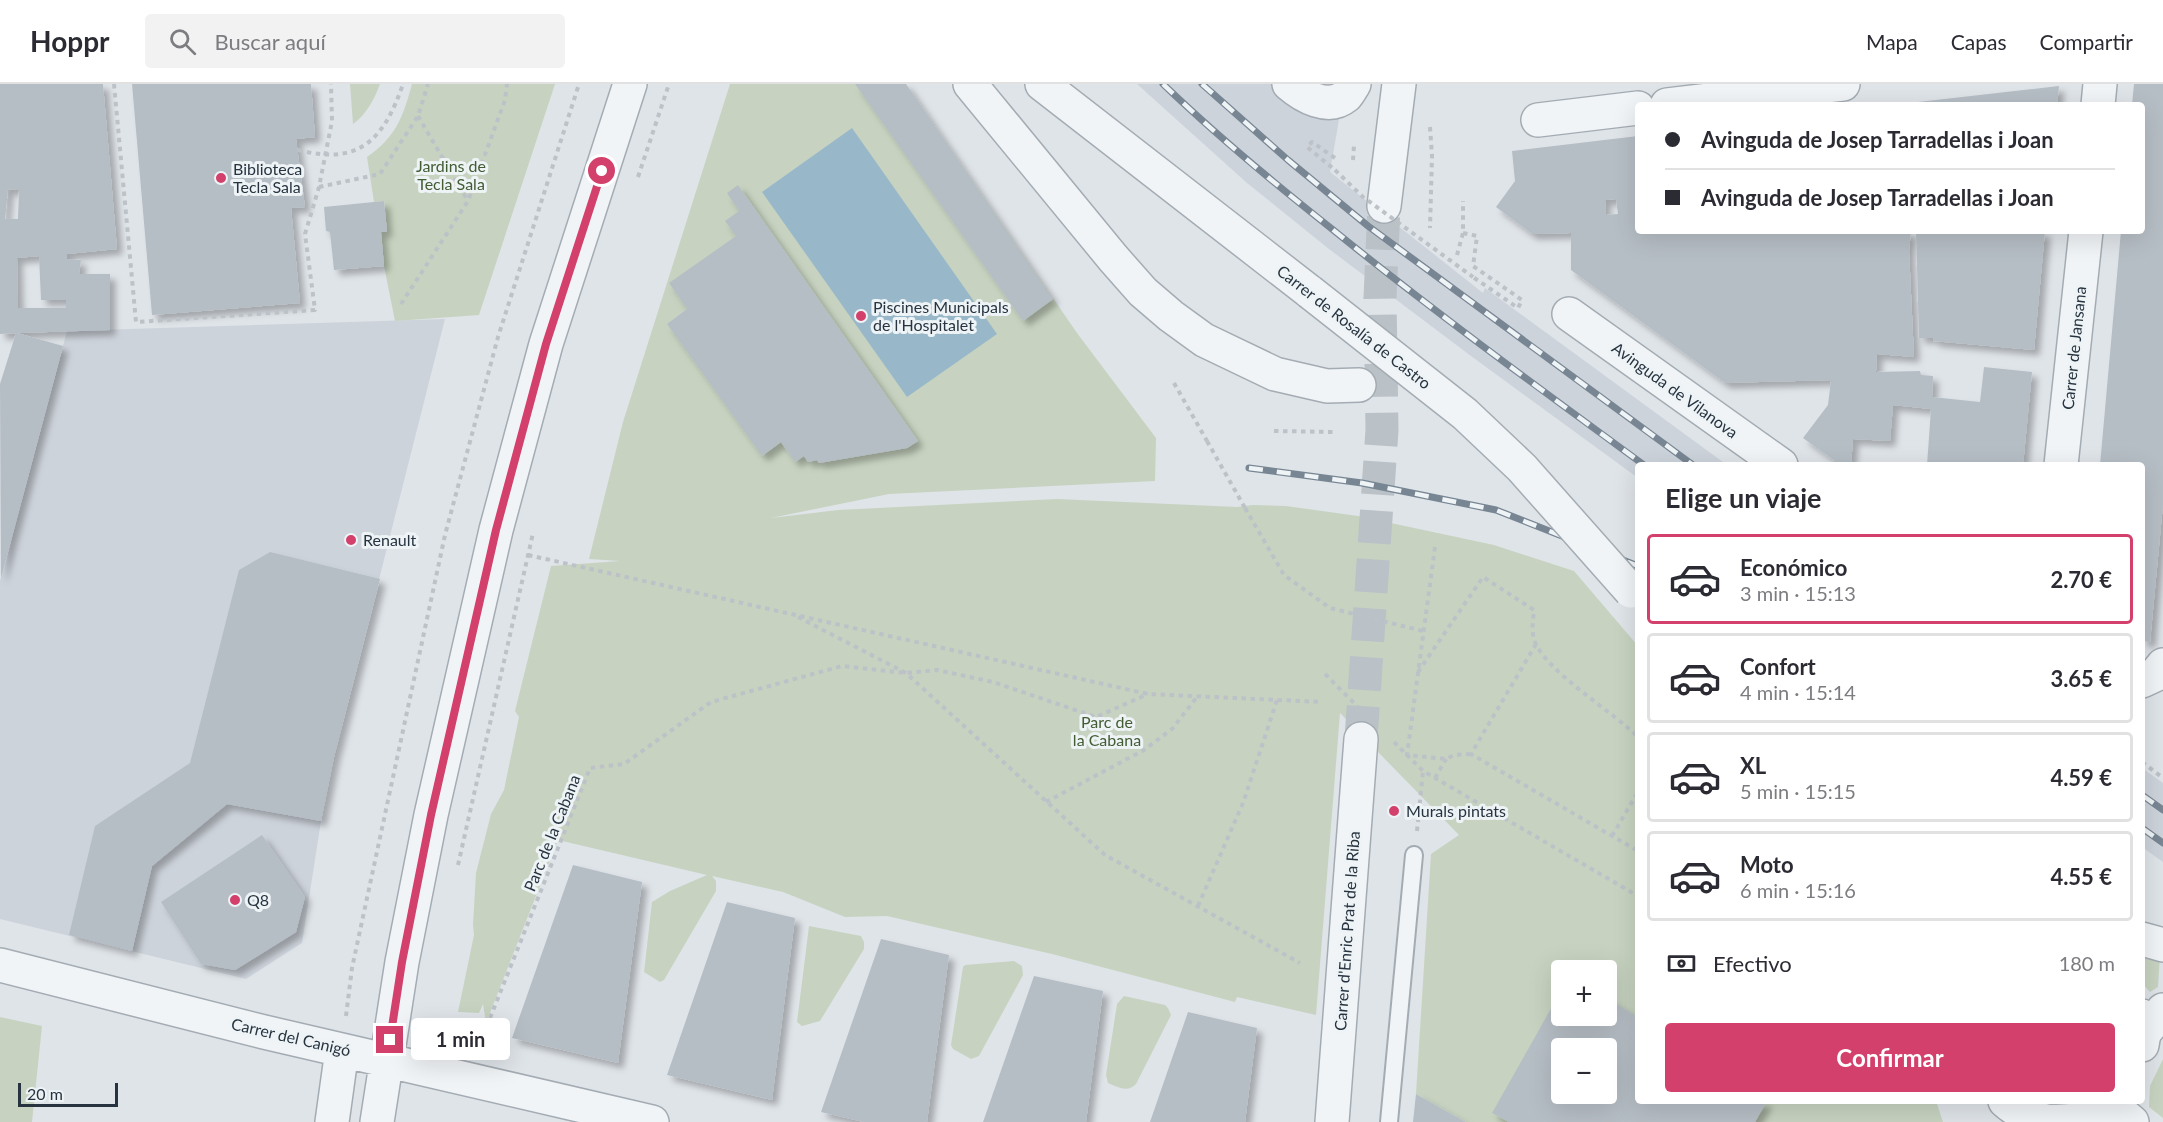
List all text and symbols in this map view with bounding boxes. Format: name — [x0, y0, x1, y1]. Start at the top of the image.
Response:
search box — [145, 14, 565, 68]
text: Hoppr — [30, 24, 109, 58]
icon: search — [166, 25, 199, 58]
text: Buscar aquí — [214, 28, 326, 55]
text: Mapa — [1866, 29, 1918, 54]
text: Capas — [1951, 29, 2007, 54]
text: Compartir — [2040, 29, 2133, 54]
text: Avinguda de Josep Tarradellas i Joan — [1701, 126, 2054, 153]
park label: Jardins de Tecla Sala — [416, 156, 486, 193]
route start — [588, 157, 615, 184]
place label: Biblioteca Tecla Sala — [233, 159, 302, 196]
marker: Biblioteca Tecla Sala — [214, 171, 228, 185]
text: Avinguda de Josep Tarradellas i Joan — [1701, 184, 2054, 211]
street label: Carrer de Rosalía de Castro — [1274, 261, 1435, 393]
street label: Carrer de Jansana — [2058, 285, 2089, 411]
place label: Piscines Municipals de l'Hospitalet — [873, 297, 1009, 334]
marker: Piscines Municipals de l'Hospitalet — [854, 309, 868, 323]
street label: Avinguda de Vilanova — [1609, 338, 1742, 442]
text: Elige un viaje — [1665, 481, 1822, 514]
place label: Renault — [363, 530, 417, 549]
marker: Renault — [344, 533, 358, 547]
icon: car — [1668, 552, 1722, 606]
text: Económico — [1740, 554, 1847, 581]
text: 2.70 € — [2050, 566, 2112, 593]
text: 3 min · 15:13 — [1740, 581, 1856, 605]
icon: car — [1668, 651, 1722, 705]
text: Confort — [1740, 653, 1816, 680]
text: 3.65 € — [2050, 665, 2112, 692]
text: 4 min · 15:14 — [1740, 680, 1856, 704]
park label: Parc de la Cabana — [1073, 712, 1141, 749]
icon: car — [1668, 750, 1722, 804]
text: XL — [1740, 752, 1766, 779]
text: 4.59 € — [2050, 764, 2112, 791]
street label: Parc de la Cabana — [519, 772, 584, 894]
text: 5 min · 15:15 — [1740, 779, 1856, 803]
place label: Murals pintats — [1406, 801, 1506, 820]
marker: Murals pintats — [1387, 804, 1401, 818]
street label: Carrer d'Enric Prat de la Riba — [1330, 830, 1363, 1032]
icon: car — [1668, 849, 1722, 903]
text: Moto — [1740, 851, 1794, 878]
text: 4.55 € — [2050, 863, 2112, 890]
text: 6 min · 15:16 — [1740, 878, 1856, 902]
place label: Q8 — [247, 890, 269, 909]
marker: Q8 — [228, 893, 242, 907]
icon: cash — [1665, 947, 1698, 980]
text: Efectivo — [1713, 950, 1792, 977]
text: 180 m — [2059, 951, 2115, 975]
map controls — [1551, 960, 1617, 1104]
button: + — [1551, 960, 1617, 1026]
street label: Carrer del Canigó — [230, 1014, 353, 1059]
callout: 1 min — [411, 1019, 510, 1061]
button: Confirmar — [1665, 1023, 2115, 1092]
route end — [376, 1026, 403, 1053]
text: 1 min — [436, 1027, 485, 1051]
button: − — [1551, 1038, 1617, 1104]
scale bar — [18, 1080, 118, 1108]
text: 20 m — [27, 1084, 63, 1103]

